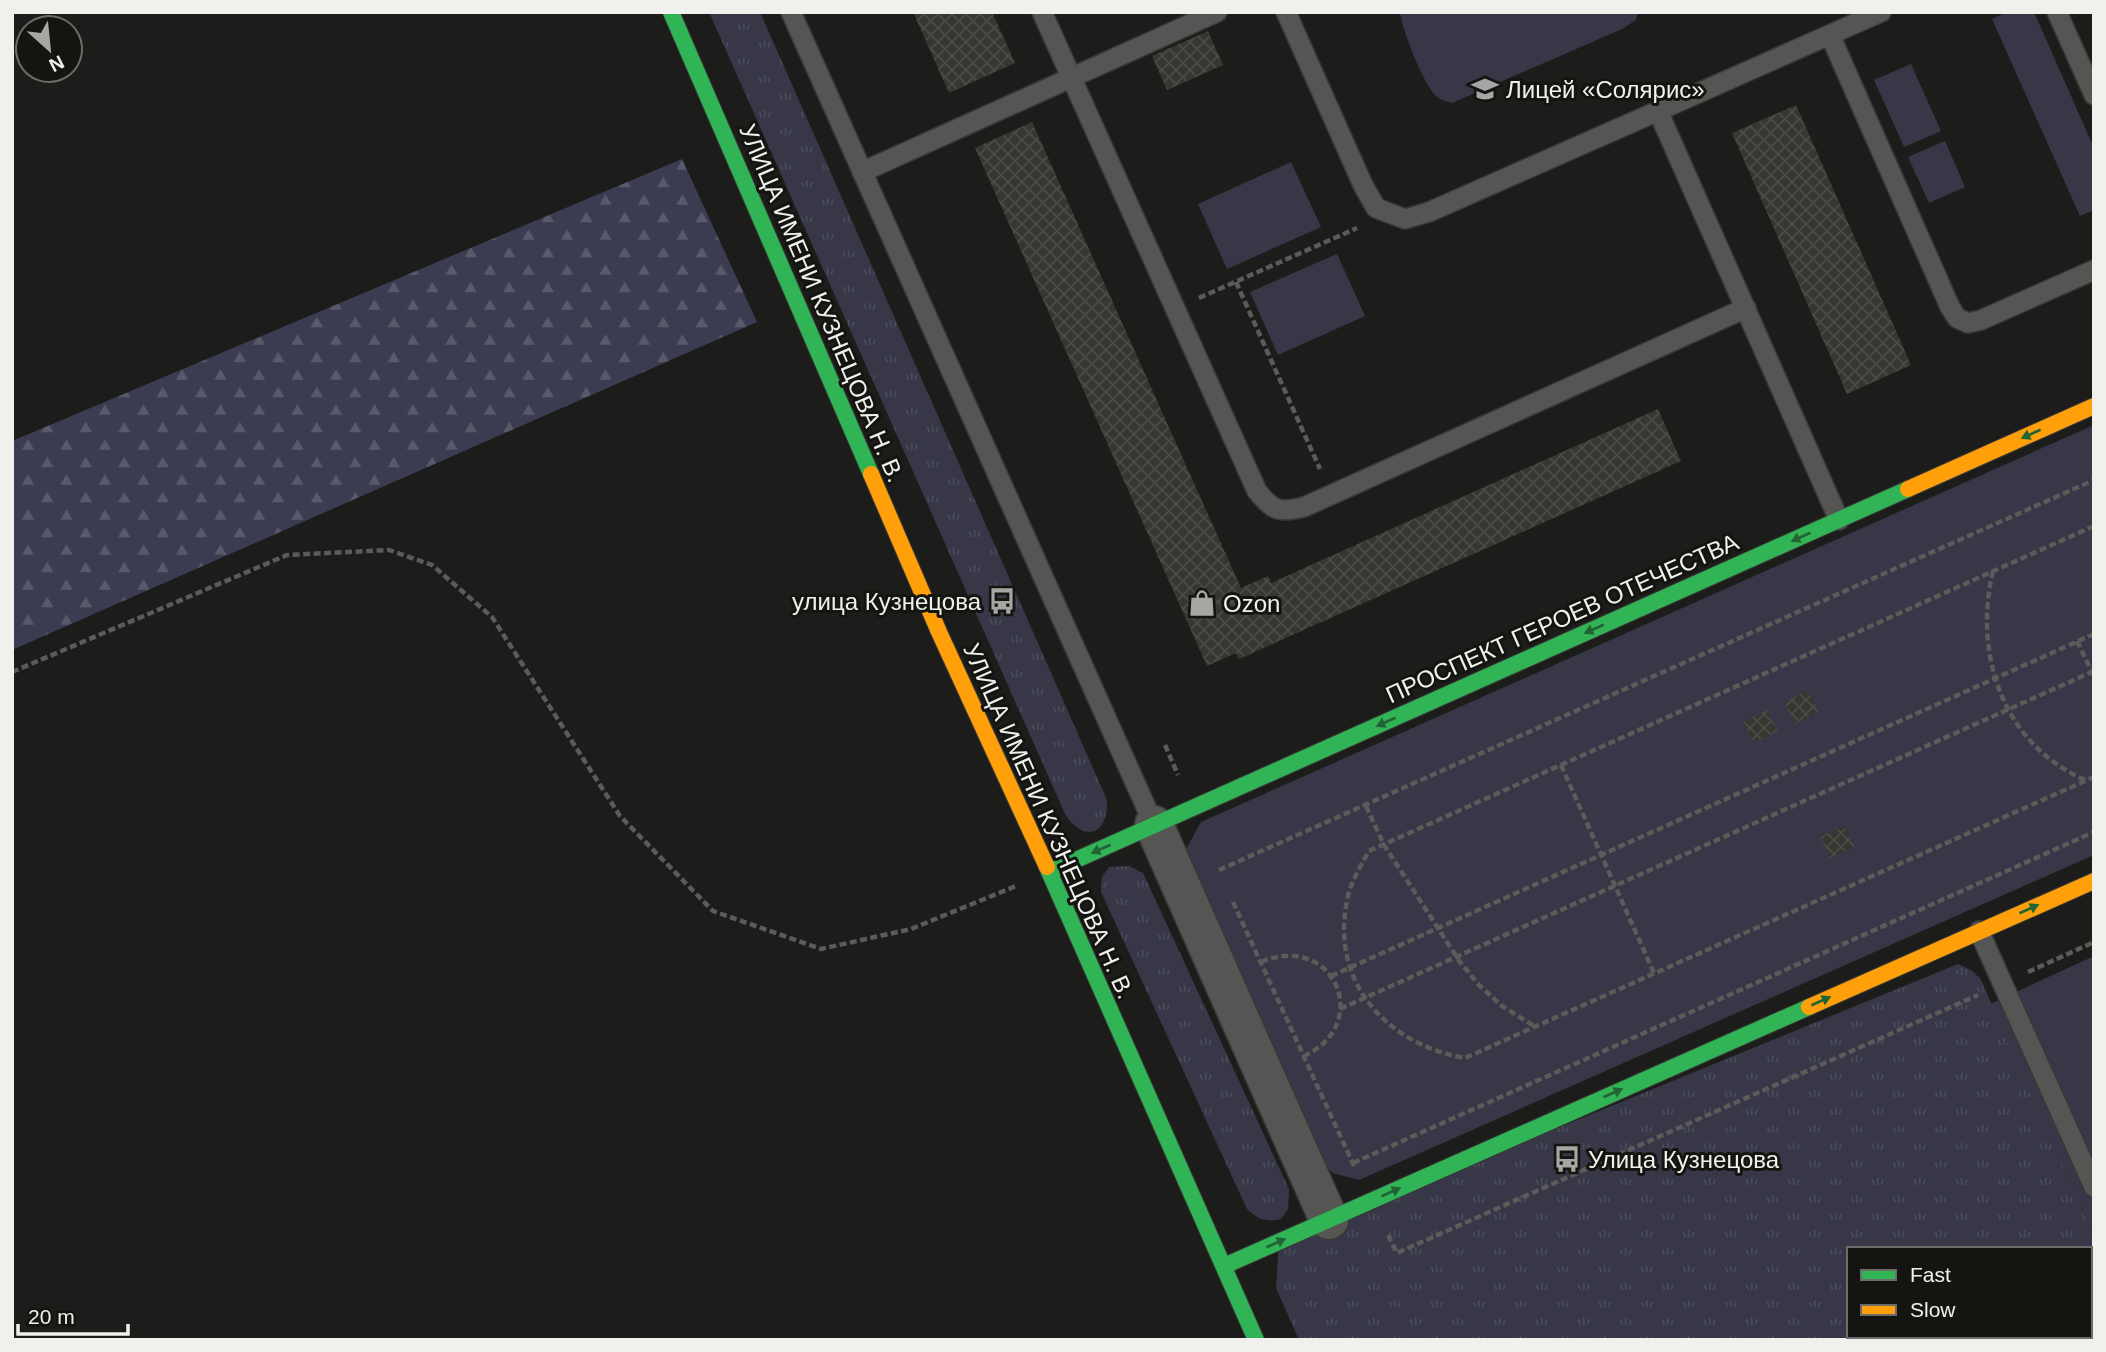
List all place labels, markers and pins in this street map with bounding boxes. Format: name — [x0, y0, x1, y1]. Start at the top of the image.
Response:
school or university icon: Лицей «Солярис» — [1470, 74, 1500, 104]
place label: Лицей «Солярис» — [1506, 76, 1705, 103]
bus stop icon: улица Кузнецова — [987, 586, 1017, 616]
place label: улица Кузнецова — [792, 588, 982, 615]
shop icon: Ozon — [1187, 588, 1217, 618]
place label: Ozon — [1223, 590, 1280, 617]
bus stop icon: Улица Кузнецова — [1552, 1144, 1582, 1174]
place label: Улица Кузнецова — [1588, 1146, 1780, 1173]

